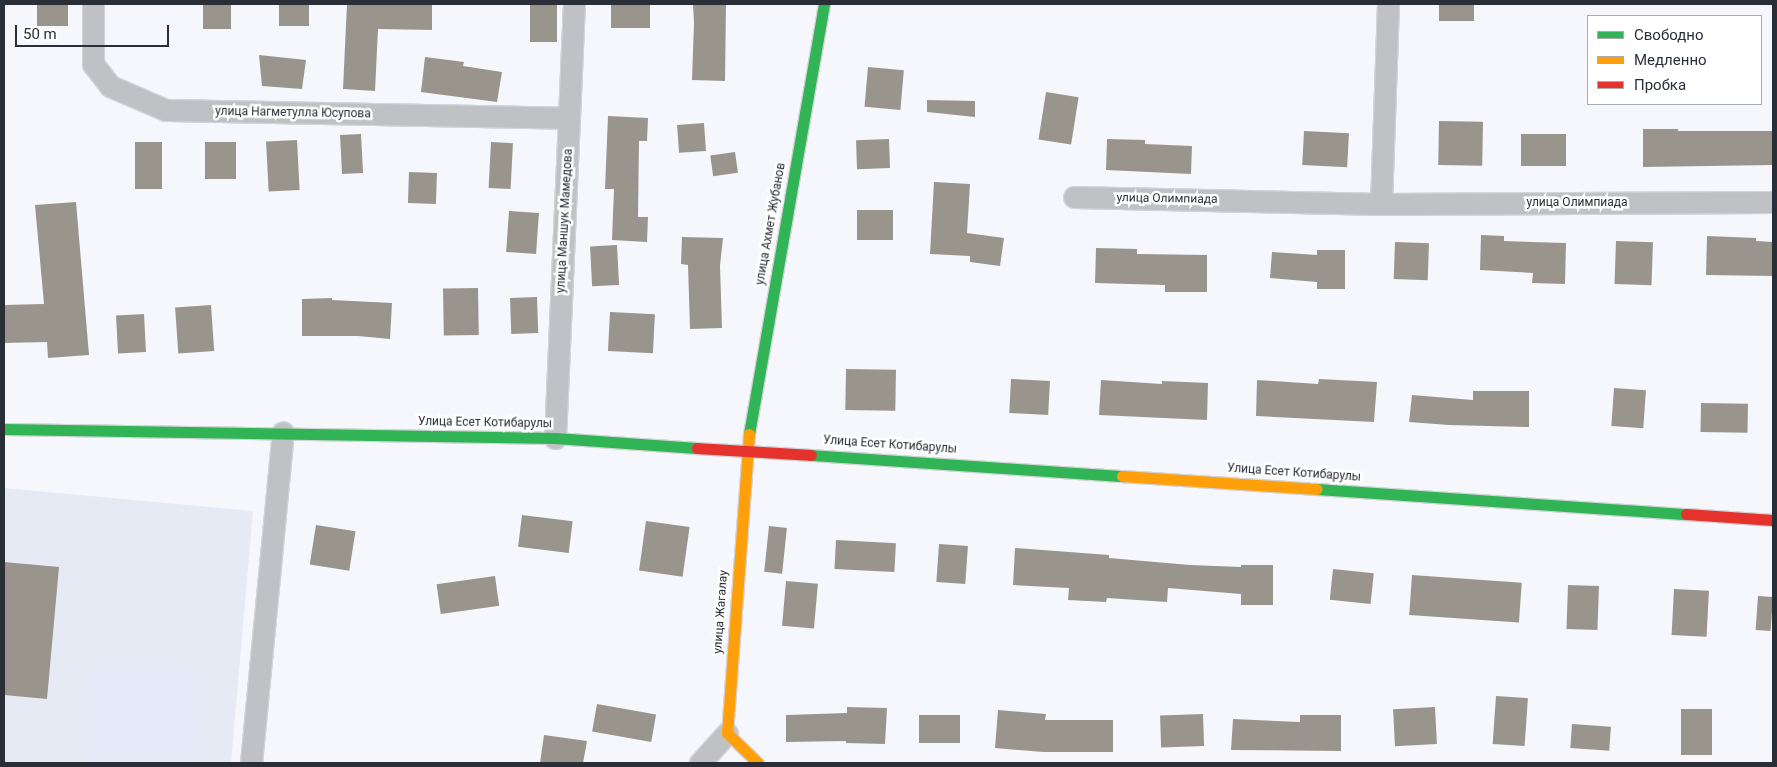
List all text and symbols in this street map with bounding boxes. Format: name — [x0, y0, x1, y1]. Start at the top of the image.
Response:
scale bar — [18, 15, 171, 47]
legend — [1587, 15, 1762, 105]
text: 50 m — [23, 25, 57, 43]
text: Свободно — [1634, 26, 1703, 44]
text: Медленно — [1634, 51, 1707, 69]
text: Пробка — [1634, 76, 1686, 94]
street label: улица Нагметулла Юсупова — [215, 104, 371, 122]
street label: улица Маншук Мамедова — [554, 149, 576, 293]
street label: улица Ахмет Жубанов — [753, 162, 789, 286]
street label: улица Олимпиада — [1116, 191, 1218, 207]
street label: улица Олимпиада — [1526, 196, 1628, 210]
street label: Улица Есет Котибарулы — [418, 415, 552, 431]
street label: Улица Есет Котибарулы — [823, 433, 957, 457]
street label: Улица Есет Котибарулы — [1227, 461, 1361, 485]
street label: улица Жагалау — [711, 570, 731, 654]

